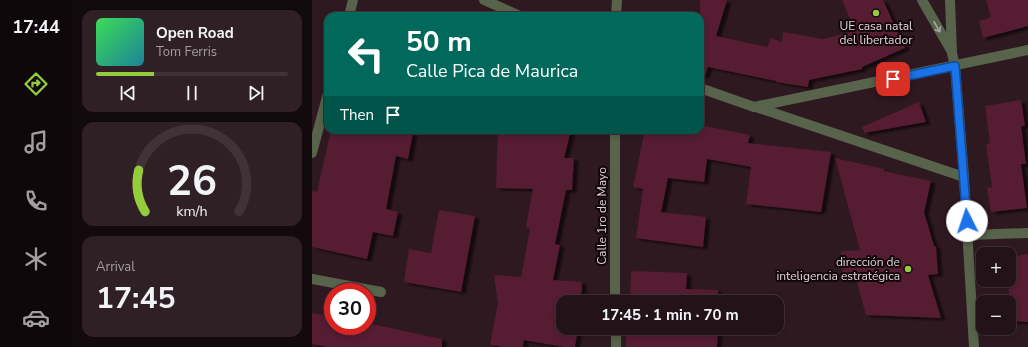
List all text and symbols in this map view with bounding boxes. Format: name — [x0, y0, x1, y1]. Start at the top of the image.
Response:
marker: UE casa natal del libertador — [871, 8, 881, 18]
text: 17:44 — [12, 15, 60, 39]
place label: UE casa natal del libertador — [839, 18, 913, 48]
one-way arrow — [934, 21, 942, 33]
text: Open Road — [156, 23, 234, 43]
text: 50 m — [406, 23, 472, 61]
icon: left — [340, 28, 392, 80]
text: Tom Ferris — [156, 43, 217, 61]
text: Calle Pica de Maurica — [406, 59, 578, 83]
pin — [876, 62, 910, 96]
icon: arrive — [882, 68, 904, 90]
icon: directions — [22, 70, 50, 98]
icon: previous — [117, 82, 139, 104]
icon: pause — [181, 82, 203, 104]
icon: next — [245, 82, 267, 104]
icon: arrive — [382, 104, 404, 126]
text: Then — [340, 105, 374, 125]
icon: music — [22, 128, 50, 156]
text: 26 — [167, 152, 217, 209]
street label: Calle 1ro de Mayo — [594, 167, 610, 265]
icon: phone — [22, 187, 50, 215]
position arrow — [946, 200, 988, 242]
text: km/h — [176, 201, 208, 220]
icon: climate — [22, 245, 50, 273]
map controls — [976, 247, 1016, 335]
button: + — [976, 247, 1016, 287]
place label: dirección de inteligencia estratégica — [776, 254, 900, 284]
text: Arrival — [96, 258, 135, 276]
marker: dirección de inteligencia estratégica — [903, 264, 913, 274]
text: 17:45 — [96, 278, 175, 319]
speed limit sign: 30 — [324, 283, 376, 335]
button: − — [976, 295, 1016, 335]
icon: car — [22, 304, 50, 332]
text: 17:45 · 1 min · 70 m — [601, 305, 739, 325]

